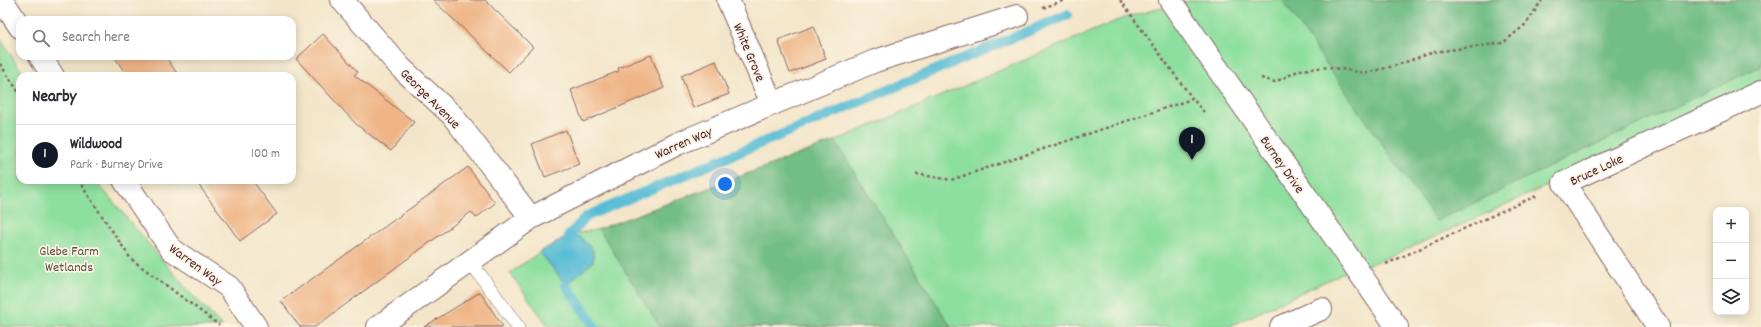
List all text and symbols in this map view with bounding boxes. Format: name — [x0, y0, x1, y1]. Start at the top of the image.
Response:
search box — [16, 16, 296, 60]
street label: White Grove — [727, 20, 769, 85]
icon: search — [30, 27, 52, 49]
text: Search here — [62, 27, 130, 49]
street label: George Avenue — [395, 65, 464, 134]
text: Nearby — [32, 86, 76, 110]
street label: Warren Way — [652, 122, 716, 165]
pin: 1 — [1179, 127, 1205, 160]
street label: Burney Drive — [1254, 132, 1309, 198]
text: Wildwood — [70, 134, 122, 156]
text: 1 — [44, 145, 46, 164]
text: 100 m — [251, 145, 280, 164]
street label: Bruce Loke — [1567, 150, 1627, 192]
text: Park · Burney Drive — [70, 156, 163, 175]
your location — [715, 174, 735, 194]
map controls — [1713, 207, 1749, 315]
button: + — [1713, 207, 1749, 243]
street label: Warren Way — [164, 240, 226, 292]
park label: Glebe Farm Wetlands — [39, 242, 99, 278]
button: − — [1713, 243, 1749, 279]
button: layers — [1713, 279, 1749, 315]

